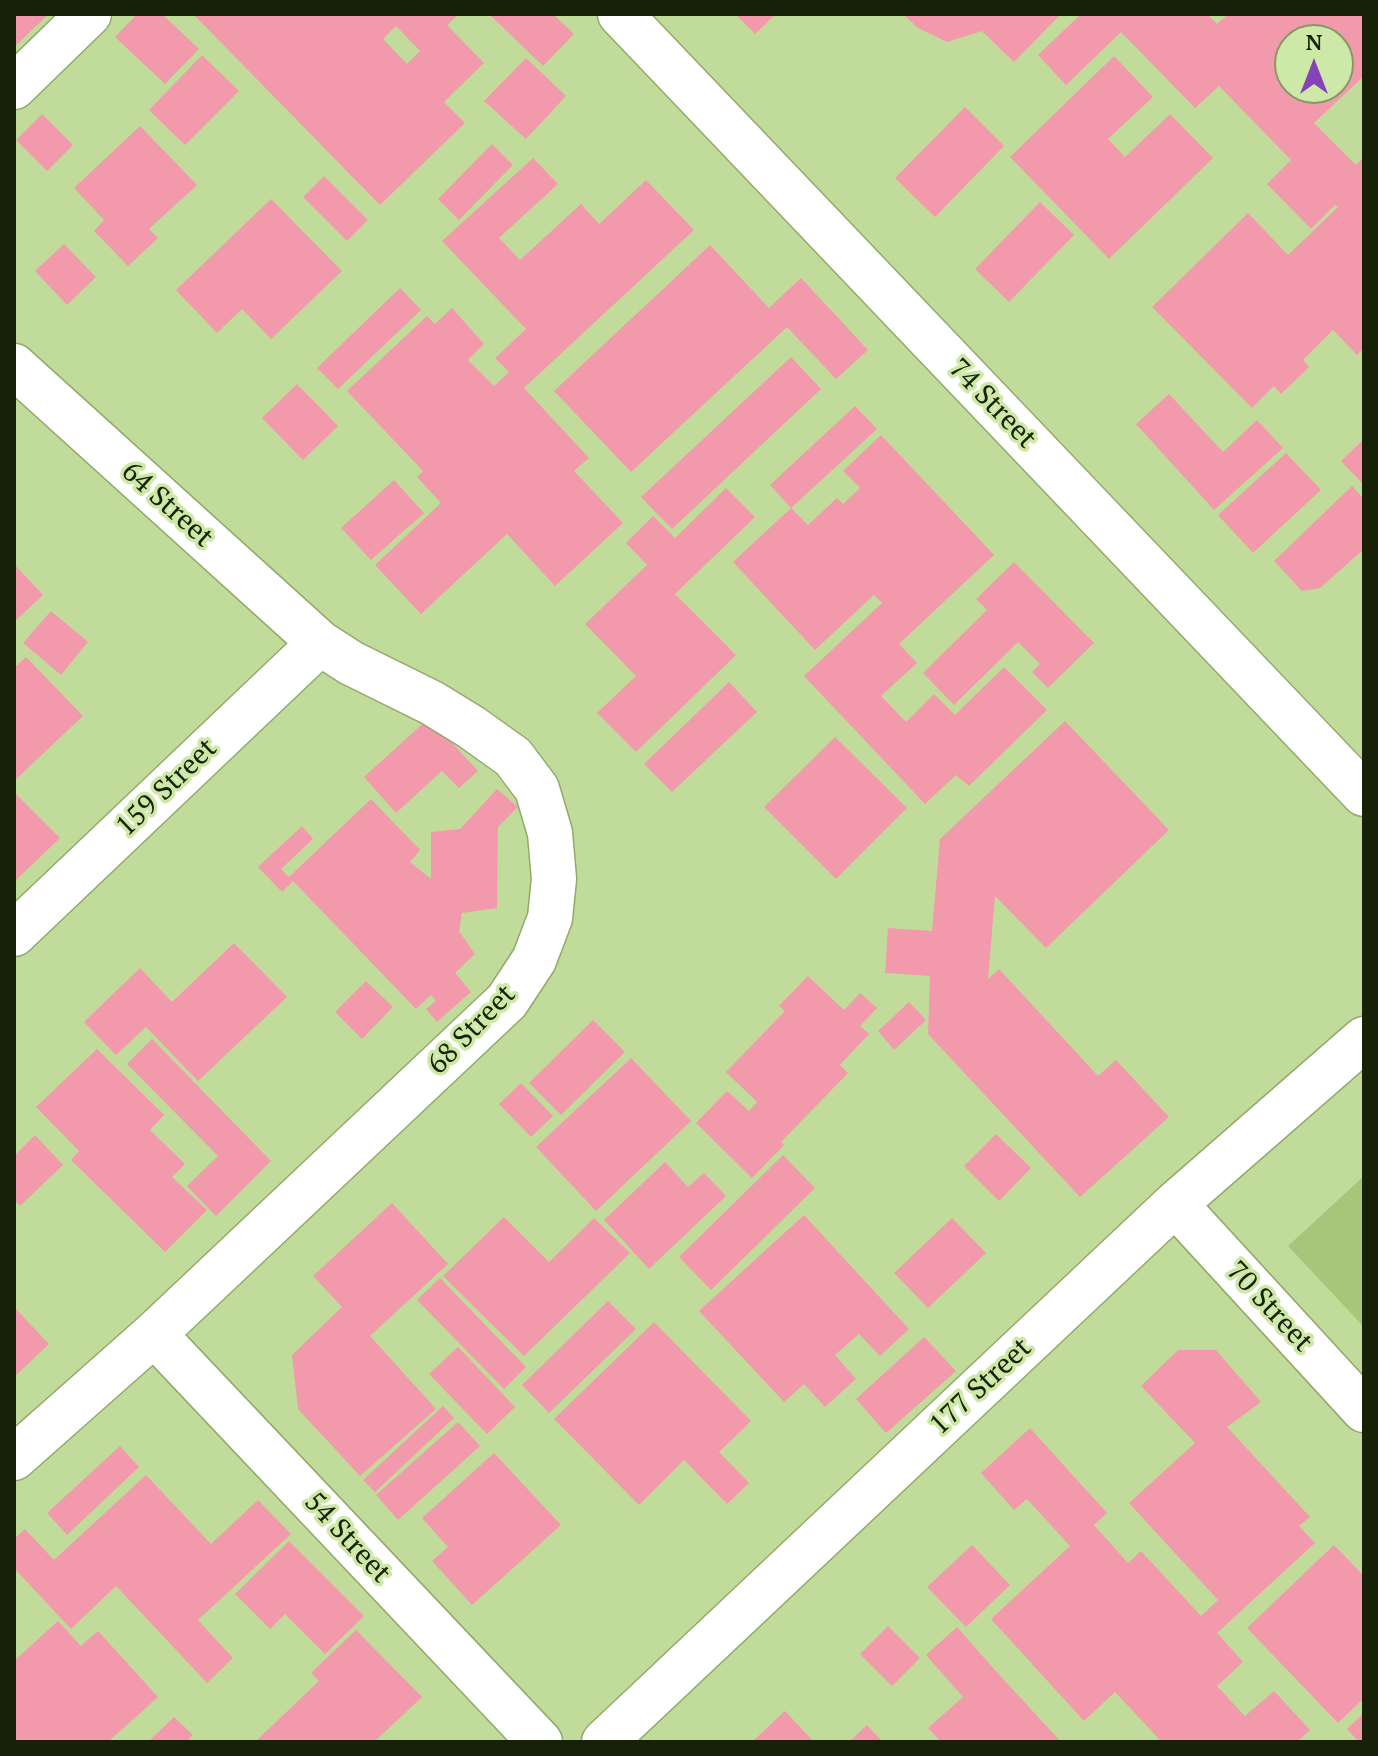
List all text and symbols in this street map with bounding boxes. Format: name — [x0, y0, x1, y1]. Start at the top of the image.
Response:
north arrow — [1274, 24, 1354, 104]
text: N — [1306, 27, 1322, 56]
street label: 74 Street — [941, 352, 1043, 456]
street label: 64 Street — [114, 455, 220, 555]
street label: 159 Street — [110, 732, 224, 844]
street label: 68 Street — [421, 978, 523, 1082]
street label: 70 Street — [1219, 1255, 1319, 1359]
street label: 177 Street — [923, 1332, 1039, 1442]
street label: 54 Street — [297, 1486, 397, 1590]

